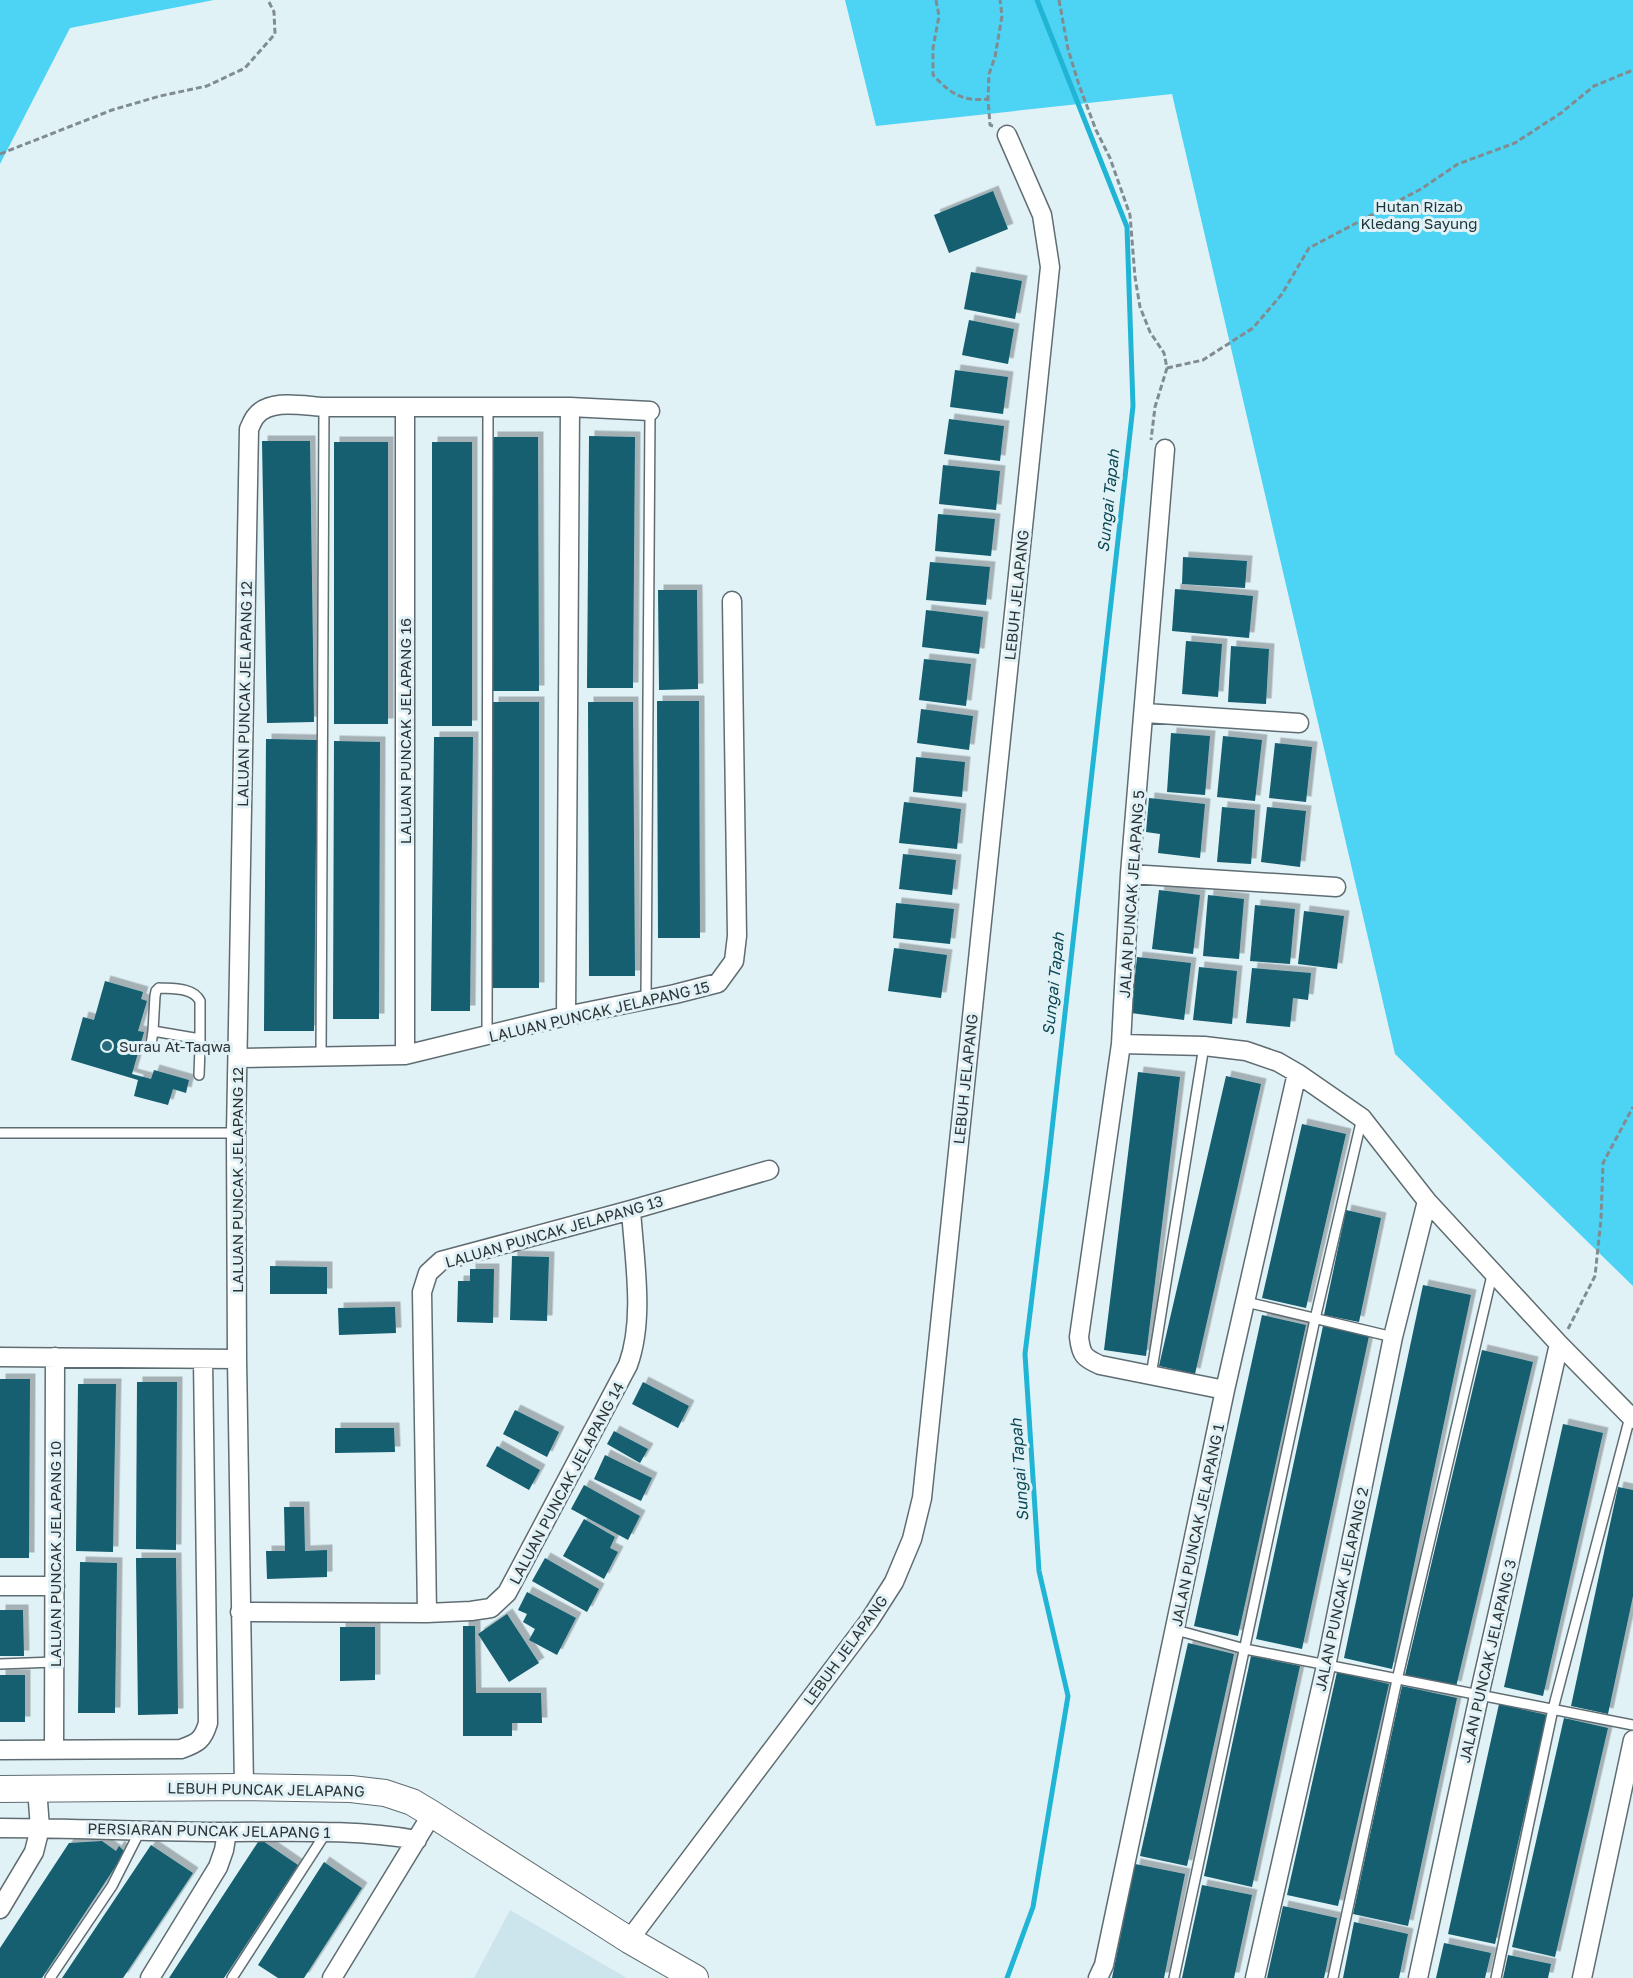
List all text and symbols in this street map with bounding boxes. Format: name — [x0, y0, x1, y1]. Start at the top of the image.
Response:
park label: Hutan Rizab Kledang Sayung — [1360, 197, 1478, 232]
water label: Sungai Tapah — [1093, 448, 1123, 553]
street label: LEBUH JELAPANG — [1000, 529, 1032, 661]
street label: LALUAN PUNCAK JELAPANG 12 — [233, 581, 255, 807]
street label: LALUAN PUNCAK JELAPANG 16 — [396, 618, 414, 844]
street label: JALAN PUNCAK JELAPANG 5 — [1115, 790, 1147, 998]
water label: Sungai Tapah — [1038, 931, 1068, 1036]
street label: LALUAN PUNCAK JELAPANG 15 — [487, 977, 711, 1045]
street label: LEBUH JELAPANG — [949, 1013, 981, 1145]
place label: Surau At-Taqwa — [119, 1037, 231, 1055]
marker: Surau At-Taqwa — [100, 1039, 114, 1053]
street label: LALUAN PUNCAK JELAPANG 12 — [228, 1067, 246, 1293]
street label: LALUAN PUNCAK JELAPANG 13 — [443, 1191, 665, 1271]
street label: LALUAN PUNCAK JELAPANG 14 — [505, 1379, 627, 1587]
water label: Sungai Tapah — [1005, 1417, 1033, 1522]
street label: JALAN PUNCAK JELAPANG 1 — [1167, 1422, 1227, 1628]
street label: LALUAN PUNCAK JELAPANG 10 — [46, 1441, 64, 1667]
street label: JALAN PUNCAK JELAPANG 2 — [1311, 1485, 1371, 1693]
street label: JALAN PUNCAK JELAPANG 3 — [1455, 1558, 1519, 1764]
street label: LEBUH JELAPANG — [799, 1592, 891, 1708]
street label: LEBUH PUNCAK JELAPANG — [167, 1778, 365, 1800]
street label: PERSIARAN PUNCAK JELAPANG 1 — [87, 1819, 331, 1841]

